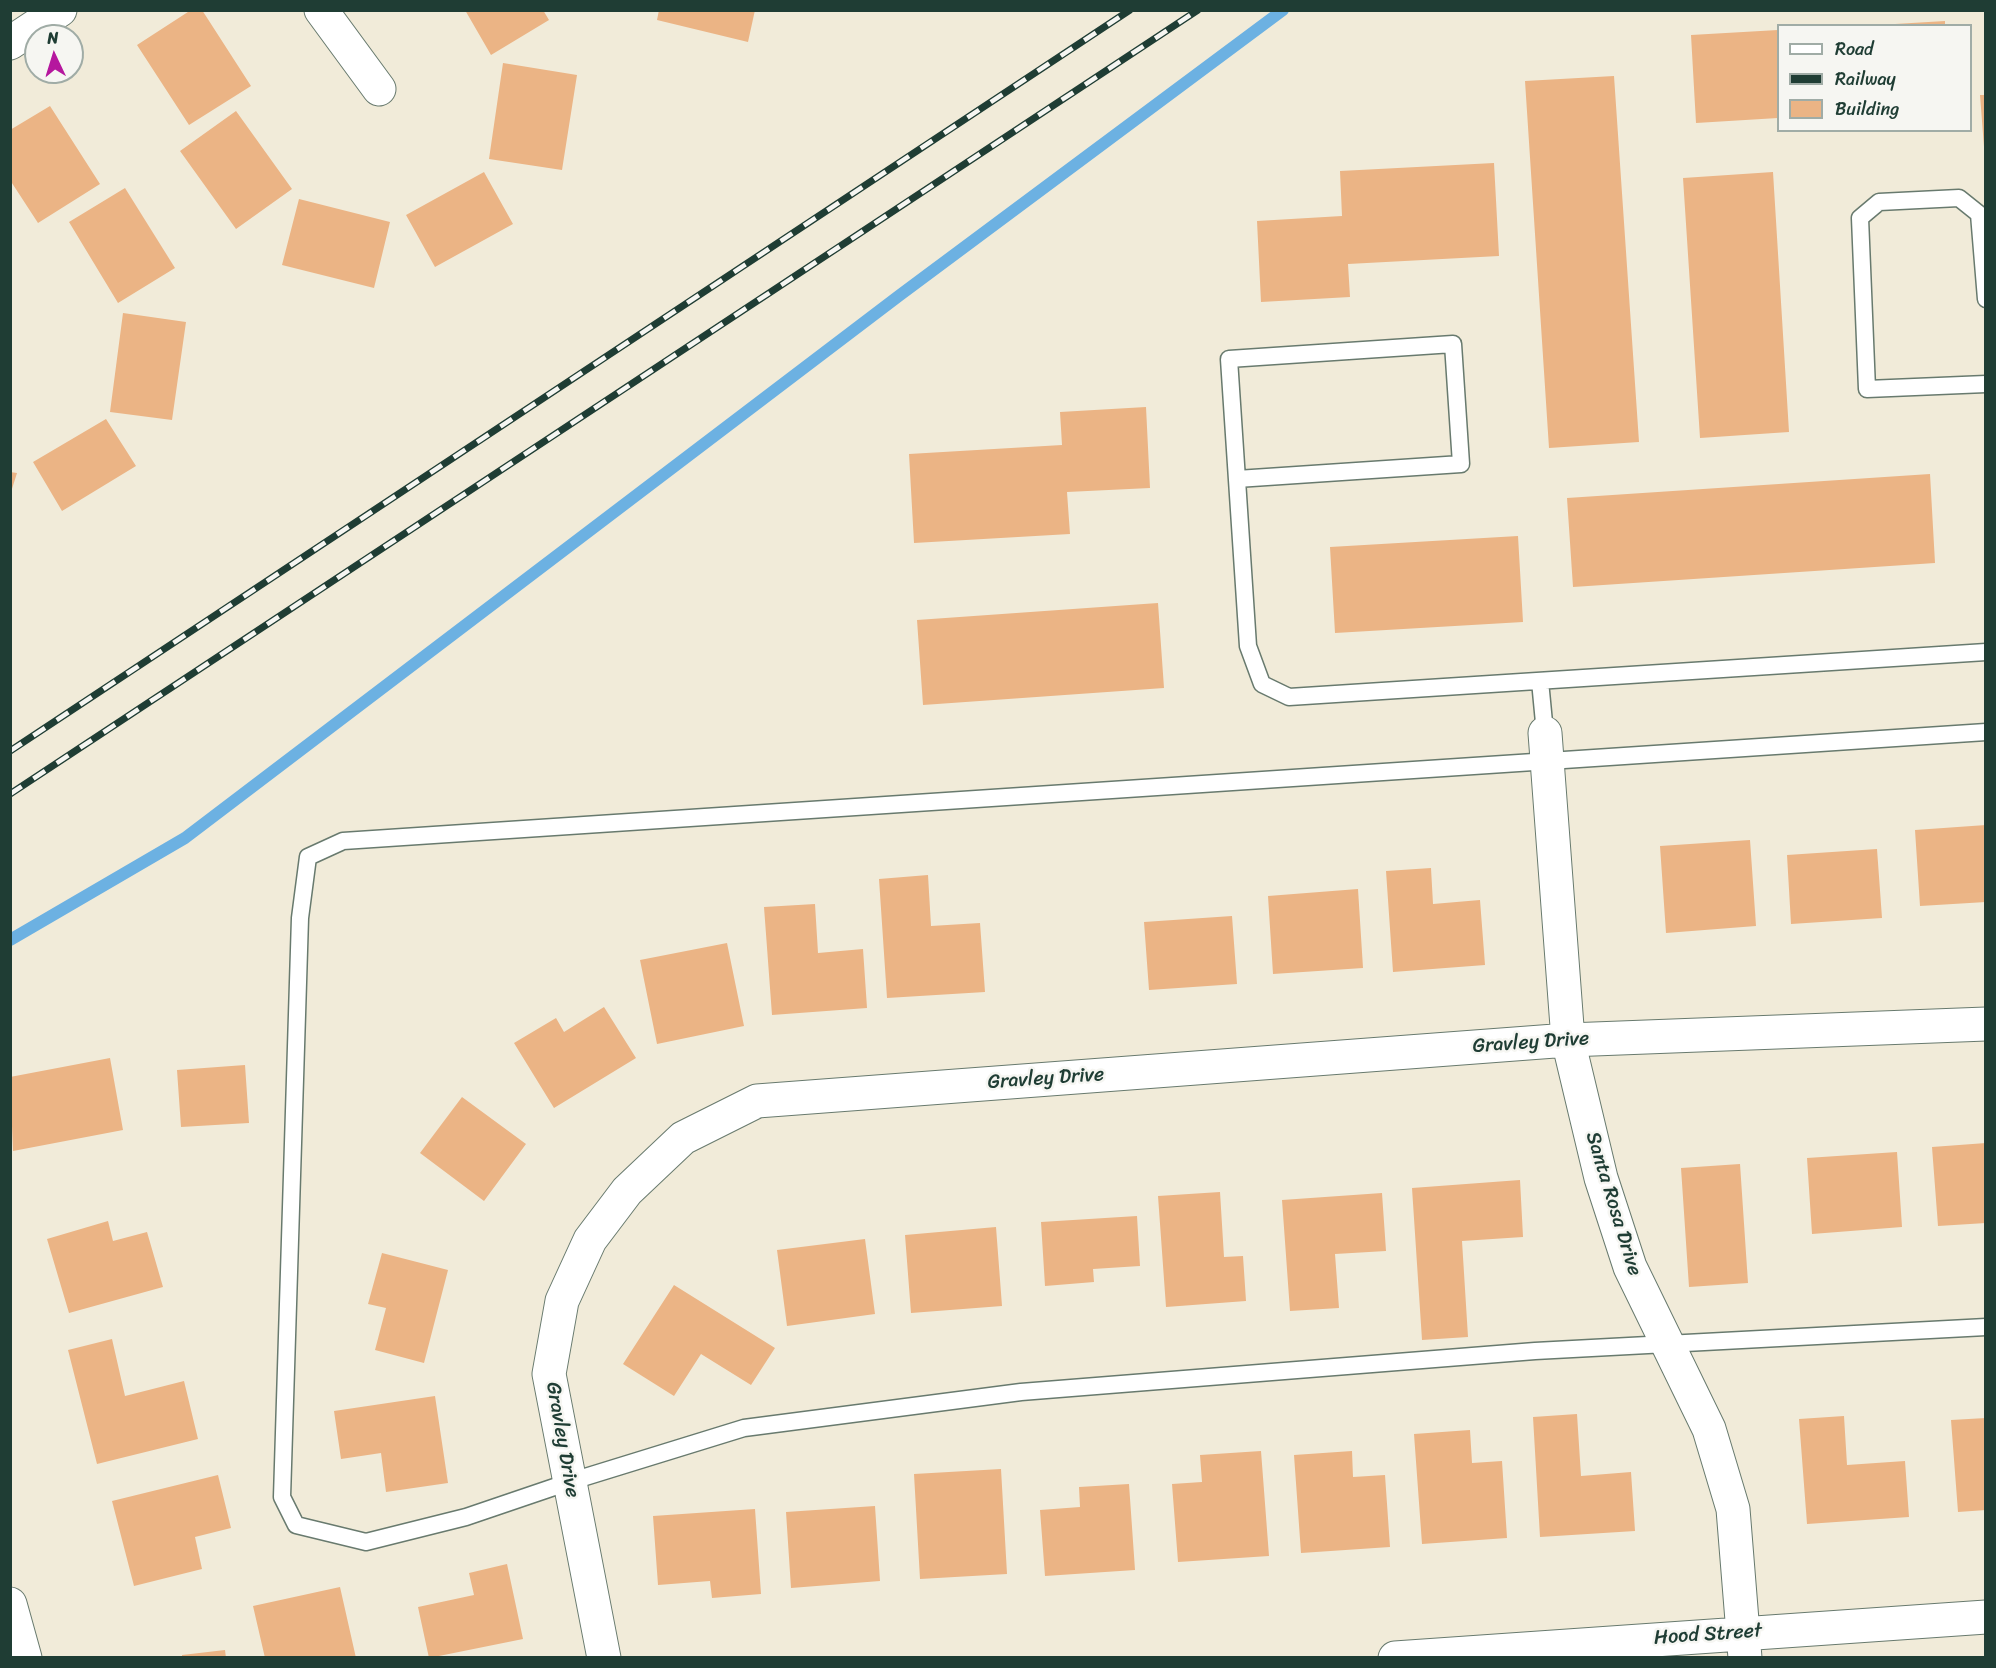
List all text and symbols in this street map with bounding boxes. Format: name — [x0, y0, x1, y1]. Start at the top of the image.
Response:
text: N — [46, 23, 59, 52]
north arrow — [24, 24, 84, 84]
legend — [1777, 24, 1972, 132]
text: Road — [1835, 33, 1874, 65]
text: Railway — [1835, 63, 1896, 95]
text: Building — [1835, 93, 1899, 125]
street label: Gravley Drive — [1472, 1027, 1590, 1059]
street label: Gravley Drive — [987, 1063, 1105, 1095]
street label: Santa Rosa Drive — [1580, 1129, 1646, 1279]
street label: Gravley Drive — [540, 1380, 584, 1500]
street label: Hood Street — [1653, 1619, 1763, 1651]

